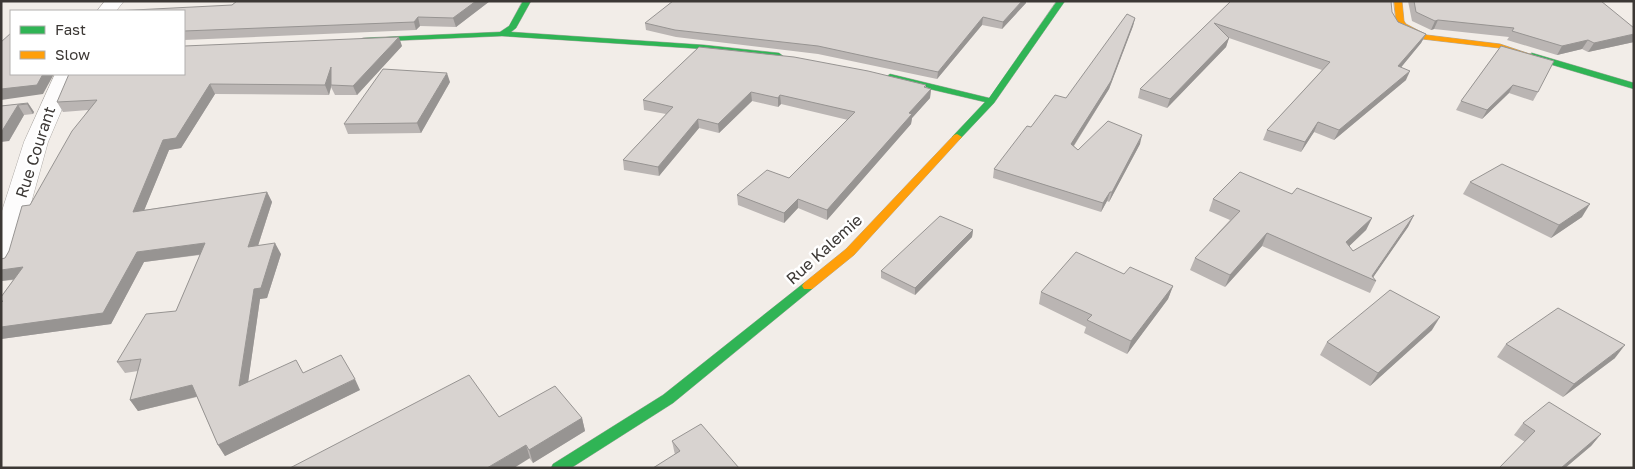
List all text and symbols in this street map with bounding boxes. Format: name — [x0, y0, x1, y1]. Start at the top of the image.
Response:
legend — [10, 10, 185, 75]
text: Fast — [55, 20, 86, 38]
text: Slow — [55, 45, 90, 63]
street label: Rue Courant — [11, 104, 59, 200]
street label: Rue Kalemie — [782, 210, 866, 288]

